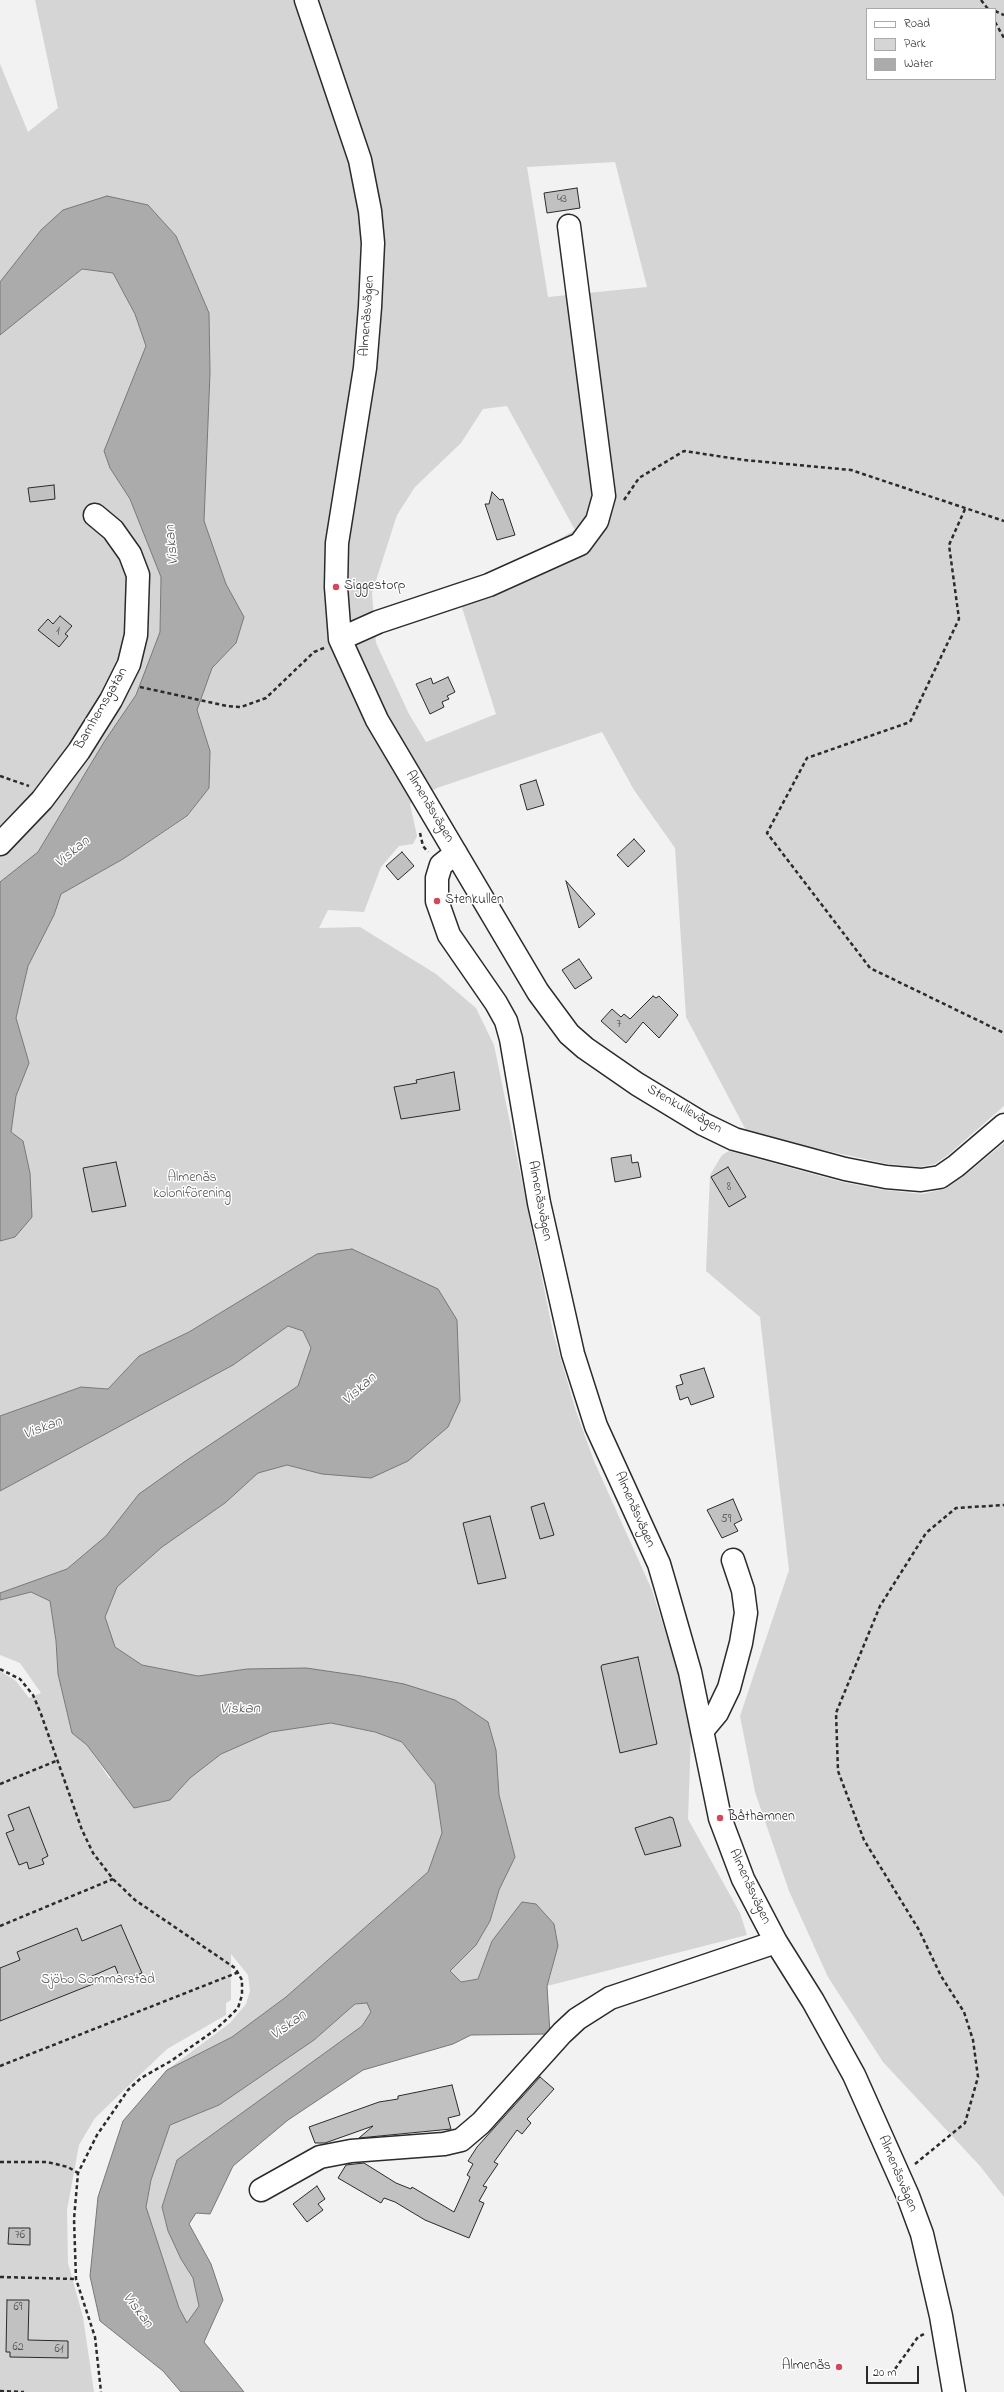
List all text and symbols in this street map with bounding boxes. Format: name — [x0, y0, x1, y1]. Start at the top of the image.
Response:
legend — [866, 8, 996, 80]
text: Road — [904, 15, 930, 33]
text: Park — [904, 35, 926, 53]
text: Water — [904, 55, 933, 73]
house number: 43 — [557, 193, 567, 207]
street label: Almenäsvägen — [357, 275, 379, 357]
water label: Viskan — [162, 524, 184, 566]
place label: Siggestorp — [344, 579, 405, 595]
marker: Siggestorp — [331, 582, 341, 592]
house number: 1 — [56, 625, 60, 639]
street label: Barnhemsgatan — [72, 665, 132, 753]
street label: Almenäsvägen — [401, 768, 457, 846]
water label: Viskan — [52, 833, 94, 873]
place label: Stenkullen — [445, 893, 504, 909]
marker: Stenkullen — [432, 896, 442, 906]
house number: 7 — [617, 1018, 621, 1032]
street label: Stenkullevägen — [643, 1082, 725, 1138]
street label: Almenäsvägen — [523, 1160, 555, 1242]
park label: Almenäs koloniförening — [153, 1171, 231, 1204]
house number: 8 — [727, 1181, 731, 1195]
water label: Viskan — [339, 1370, 381, 1410]
water label: Viskan — [21, 1413, 65, 1445]
street label: Almenäsvägen — [610, 1469, 658, 1551]
house number: 59 — [721, 1513, 731, 1527]
water label: Viskan — [220, 1701, 260, 1719]
place label: Båthamnen — [728, 1810, 795, 1826]
marker: Båthamnen — [715, 1813, 725, 1823]
street label: Almenäsvägen — [724, 1847, 774, 1927]
park label: Sjöbo Sommarstad — [41, 1973, 155, 1989]
water label: Viskan — [267, 2007, 311, 2045]
street label: Almenäsvägen — [873, 2133, 921, 2215]
house number: 76 — [15, 2229, 25, 2243]
water label: Viskan — [118, 2290, 156, 2332]
house number: 69 — [14, 2301, 22, 2315]
house number: 62 — [12, 2341, 24, 2355]
house number: 61 — [54, 2343, 64, 2357]
scale bar — [868, 2358, 921, 2384]
place label: Almenäs — [782, 2359, 831, 2375]
marker: Almenäs — [834, 2362, 844, 2372]
text: 20 m — [873, 2364, 896, 2382]

